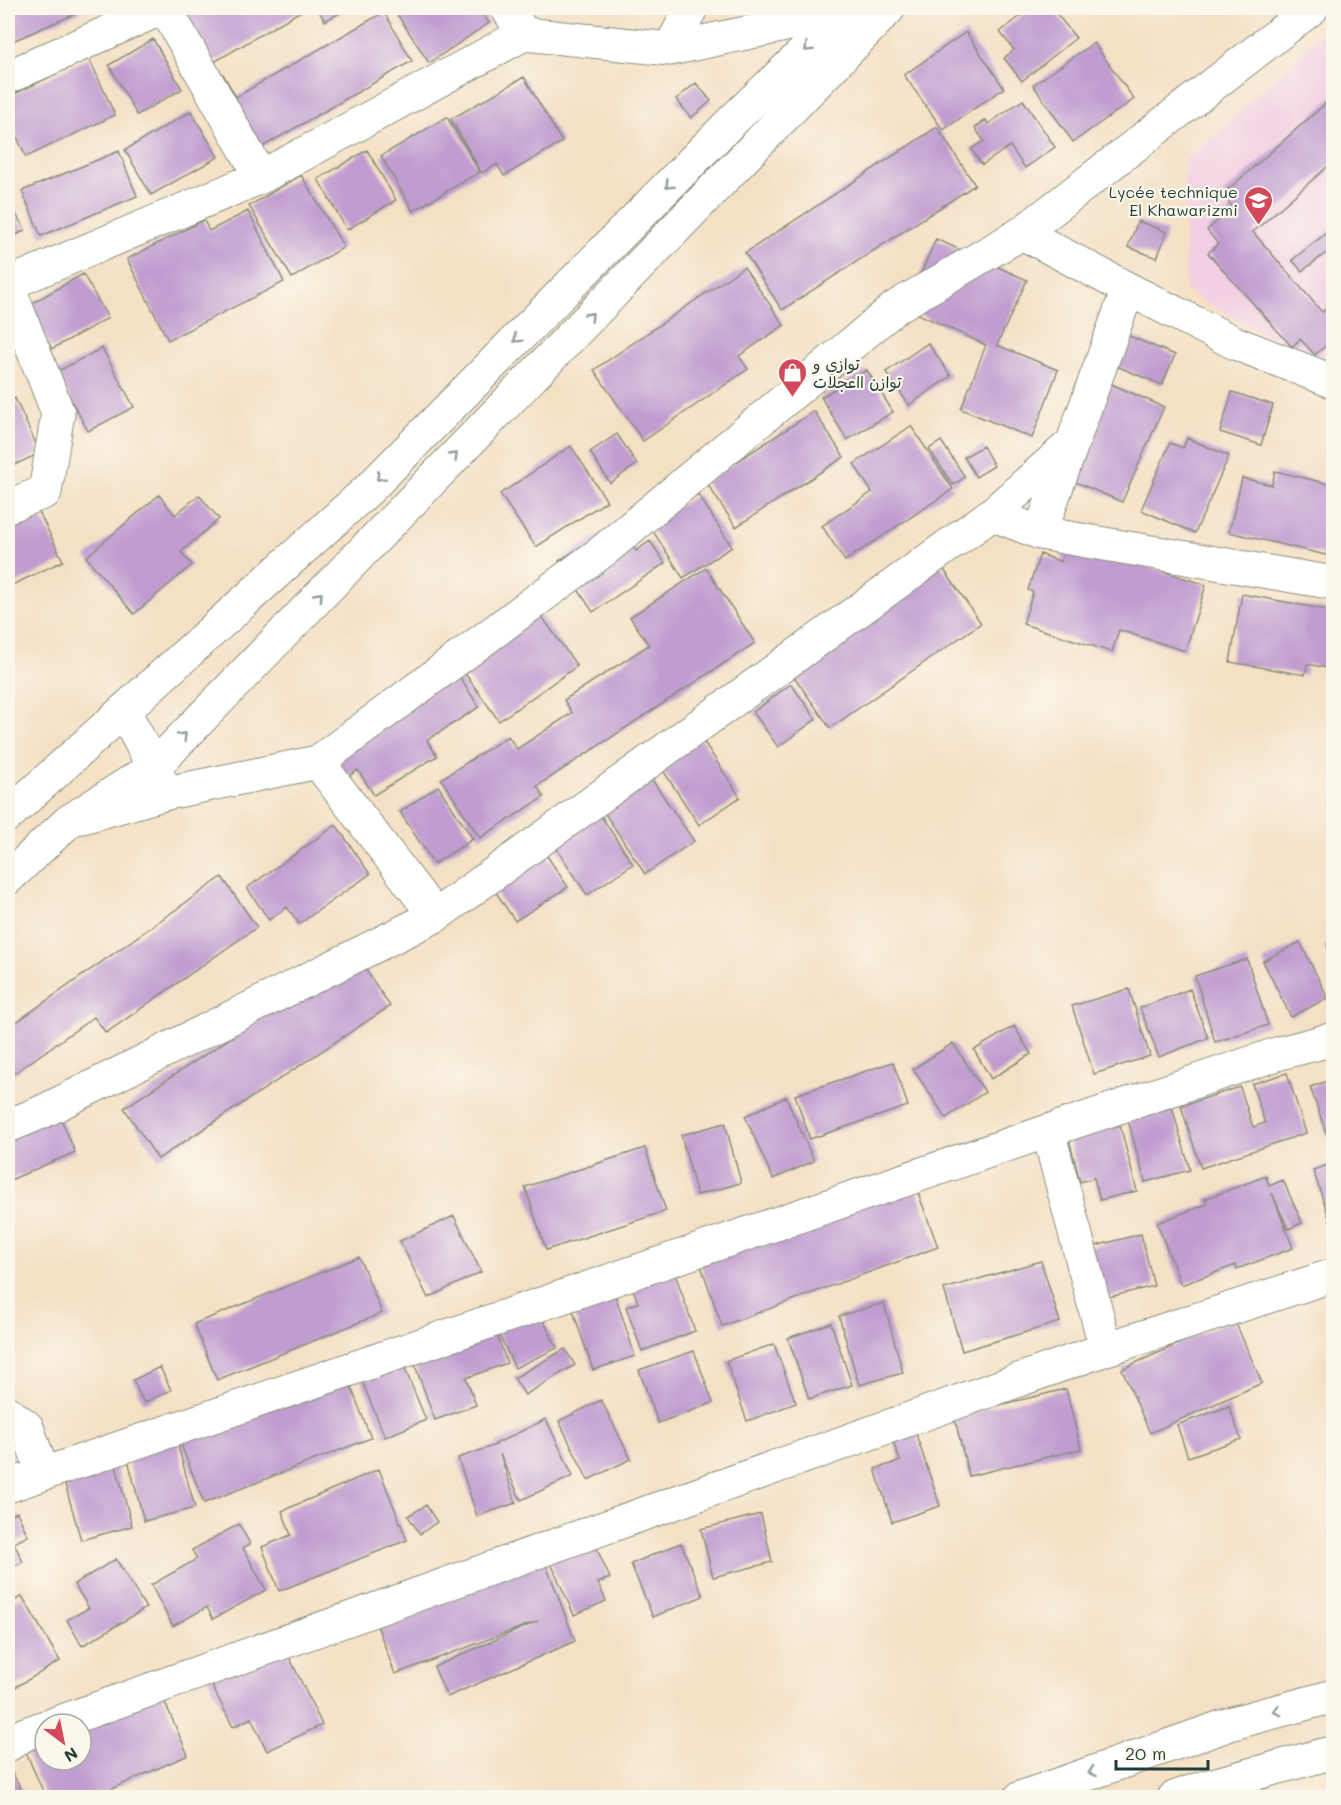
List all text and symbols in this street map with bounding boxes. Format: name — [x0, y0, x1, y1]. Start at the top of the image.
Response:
one-way arrow — [804, 41, 815, 52]
one-way arrow — [665, 178, 676, 189]
place label: Lycée technique El Khawarizmi — [1109, 181, 1238, 220]
school or university icon: Lycée technique El Khawarizmi — [1243, 184, 1275, 226]
one-way arrow — [583, 313, 594, 323]
one-way arrow — [513, 332, 524, 342]
place label: توازي و توازن ااعجلات — [811, 353, 902, 393]
shop icon: توازي و توازن ااعجلات — [776, 356, 808, 398]
one-way arrow — [447, 453, 458, 464]
one-way arrow — [376, 471, 387, 481]
one-way arrow — [311, 593, 322, 604]
one-way arrow — [176, 733, 187, 743]
one-way arrow — [1272, 1704, 1283, 1716]
north arrow — [33, 1712, 93, 1772]
scale bar — [1116, 1733, 1208, 1771]
text: 20 m — [1125, 1741, 1166, 1765]
text: N — [60, 1743, 82, 1767]
one-way arrow — [1087, 1764, 1098, 1777]

